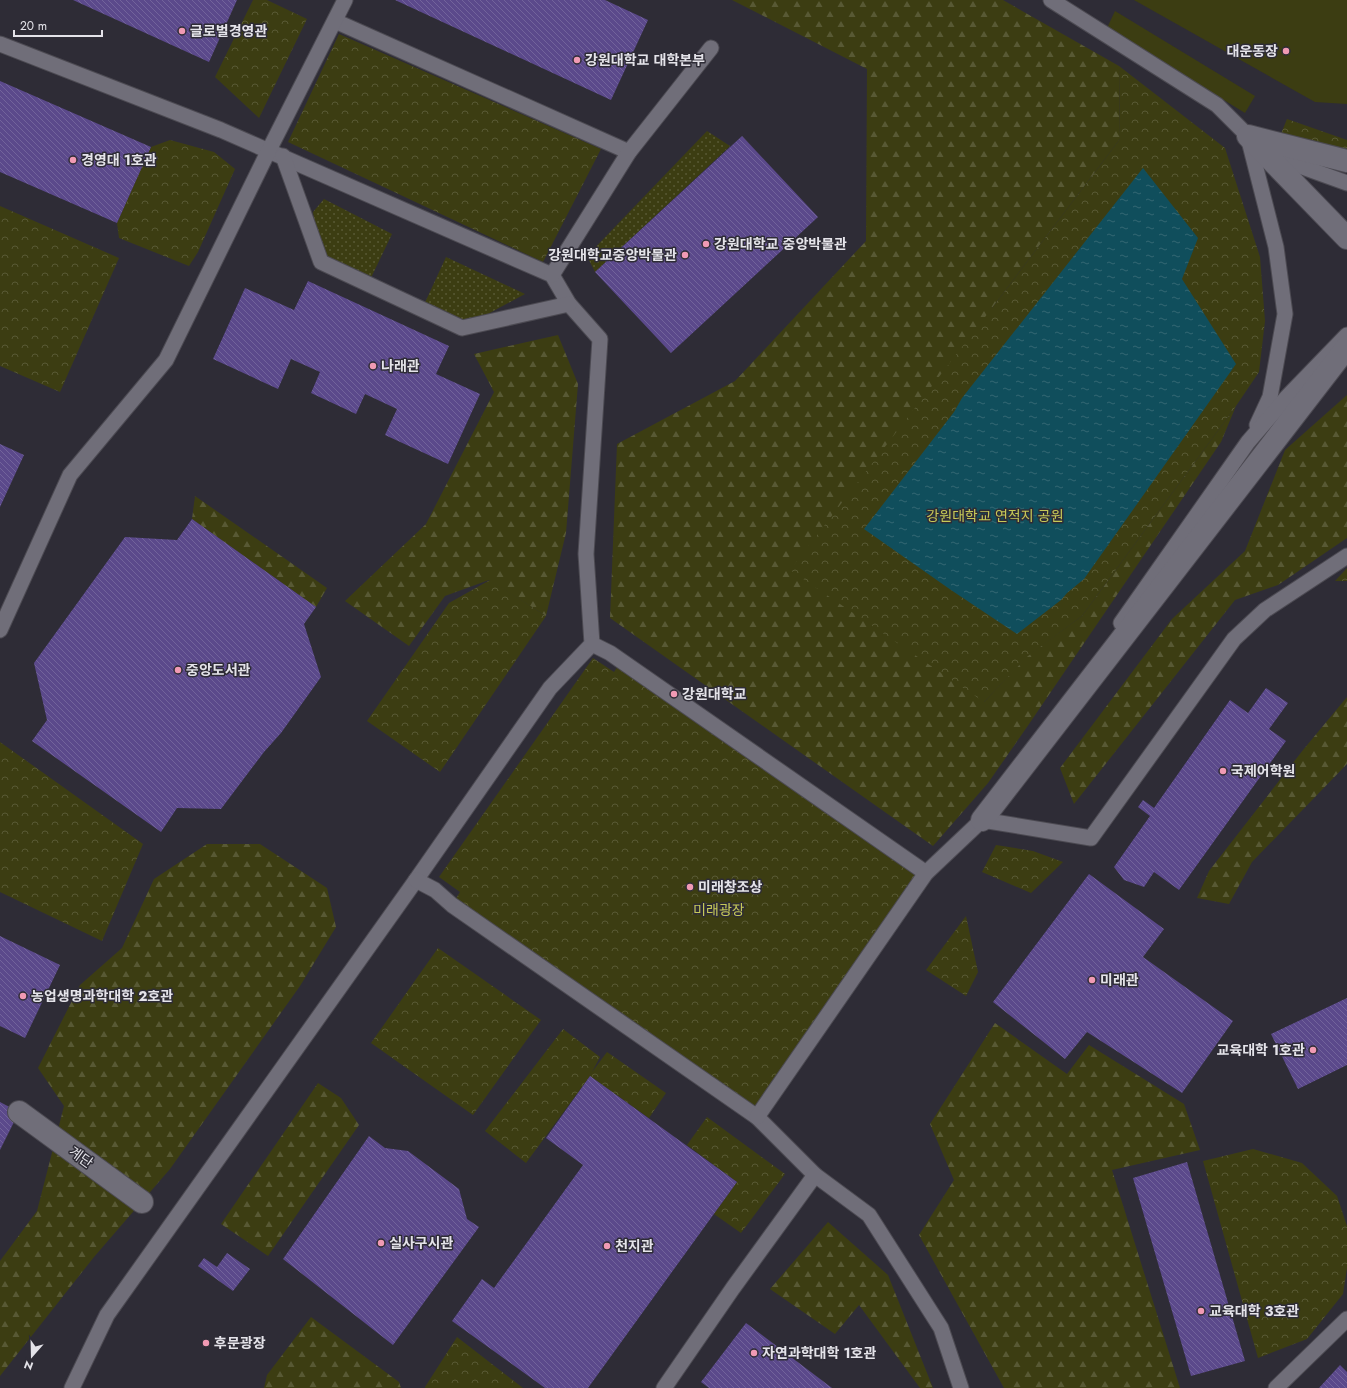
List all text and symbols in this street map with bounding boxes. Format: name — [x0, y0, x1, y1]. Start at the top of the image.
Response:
scale bar — [14, 12, 102, 38]
text: 20 m — [20, 17, 47, 35]
place label: 글로벌경영관 — [190, 21, 267, 41]
marker: 글로벌경영관 — [177, 26, 187, 36]
place label: 대운동장 — [1226, 41, 1278, 61]
marker: 대운동장 — [1281, 46, 1291, 56]
place label: 강원대학교 대학본부 — [585, 50, 705, 70]
marker: 강원대학교 대학본부 — [572, 55, 582, 65]
place label: 경영대 1호관 — [81, 150, 157, 170]
marker: 경영대 1호관 — [68, 155, 78, 165]
place label: 강원대학교 중앙박물관 — [714, 234, 847, 254]
marker: 강원대학교 중앙박물관 — [701, 239, 711, 249]
place label: 강원대학교중앙박물관 — [548, 245, 677, 265]
marker: 강원대학교중앙박물관 — [680, 250, 690, 260]
place label: 나래관 — [381, 356, 420, 376]
marker: 나래관 — [368, 361, 378, 371]
park label: 강원대학교 연적지 공원 — [926, 506, 1064, 526]
place label: 중앙도서관 — [186, 660, 251, 680]
marker: 중앙도서관 — [173, 665, 183, 675]
place label: 강원대학교 — [682, 684, 747, 704]
marker: 강원대학교 — [669, 689, 679, 699]
place label: 국제어학원 — [1231, 761, 1295, 781]
marker: 국제어학원 — [1218, 766, 1228, 776]
place label: 미래창조상 — [698, 877, 763, 897]
marker: 미래창조상 — [685, 882, 695, 892]
park label: 미래광장 — [693, 900, 745, 920]
place label: 미래관 — [1100, 970, 1139, 990]
marker: 미래관 — [1087, 975, 1097, 985]
place label: 농업생명과학대학 2호관 — [31, 986, 173, 1006]
marker: 농업생명과학대학 2호관 — [18, 991, 28, 1001]
place label: 교육대학 1호관 — [1216, 1040, 1305, 1060]
marker: 교육대학 1호관 — [1308, 1045, 1318, 1055]
street label: 계단 — [65, 1141, 97, 1173]
place label: 실사구시관 — [389, 1233, 454, 1253]
place label: 천지관 — [615, 1236, 654, 1256]
marker: 실사구시관 — [376, 1238, 386, 1248]
marker: 천지관 — [602, 1241, 612, 1251]
place label: 교육대학 3호관 — [1209, 1301, 1299, 1321]
marker: 교육대학 3호관 — [1196, 1306, 1206, 1316]
place label: 후문광장 — [214, 1333, 266, 1353]
north arrow — [12, 1336, 52, 1376]
marker: 후문광장 — [201, 1338, 211, 1348]
place label: 자연과학대학 1호관 — [762, 1343, 876, 1363]
marker: 자연과학대학 1호관 — [749, 1348, 759, 1358]
text: N — [22, 1356, 35, 1374]

